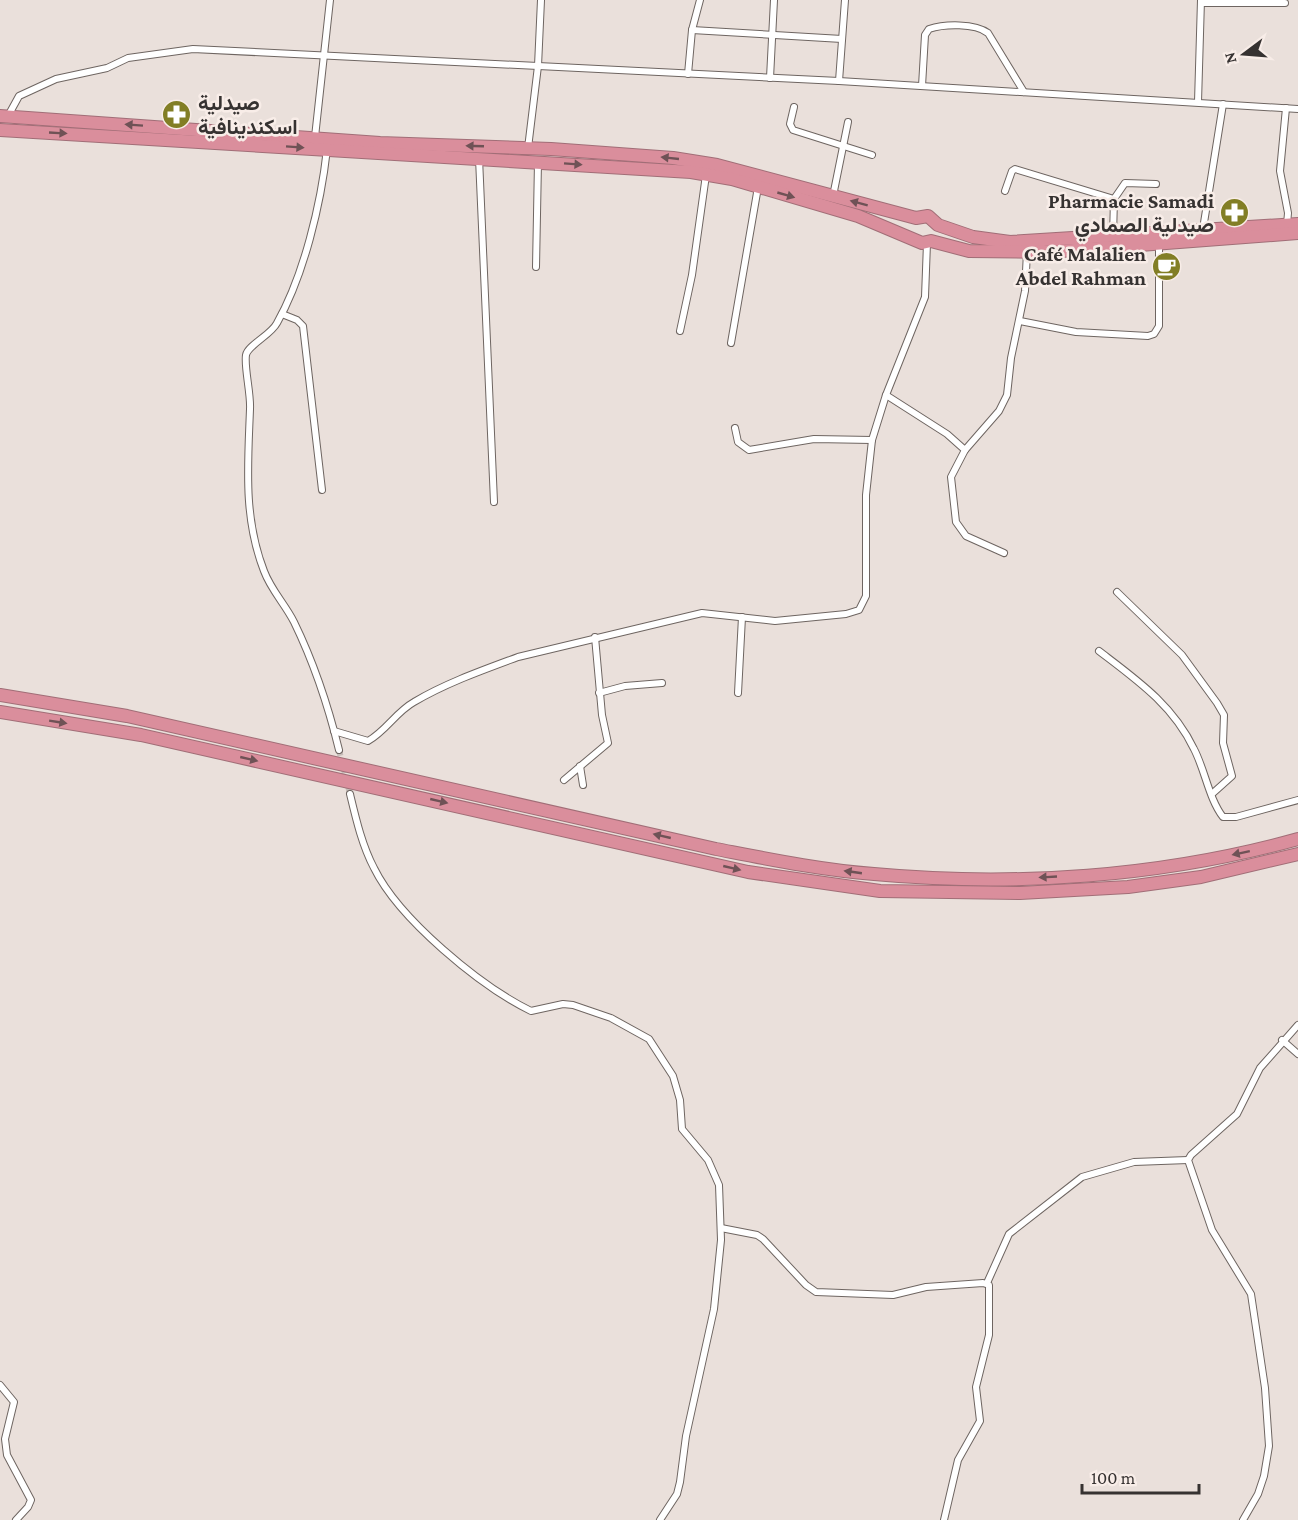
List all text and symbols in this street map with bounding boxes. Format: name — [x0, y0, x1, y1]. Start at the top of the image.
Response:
north arrow — [1214, 24, 1274, 84]
text: N — [1220, 50, 1240, 66]
place label: صيدلية اسكندينافية — [198, 91, 298, 139]
pharmacy icon: صيدلية اسكندينافية — [161, 99, 193, 131]
one-way arrow — [124, 120, 143, 130]
one-way arrow — [49, 128, 68, 138]
one-way arrow — [466, 142, 485, 151]
one-way arrow — [285, 143, 304, 152]
one-way arrow — [660, 153, 679, 163]
one-way arrow — [564, 159, 583, 169]
place label: Pharmacie Samadi صيدلية الصمادي — [1048, 189, 1214, 242]
one-way arrow — [777, 191, 795, 200]
pharmacy icon: Pharmacie Samadi صيدلية الصمادي — [1219, 197, 1251, 229]
one-way arrow — [850, 198, 868, 207]
place label: Café Malalien Abdel Rahman — [1015, 242, 1146, 290]
cafe icon: Café Malalien Abdel Rahman — [1151, 250, 1183, 282]
one-way arrow — [48, 717, 67, 726]
one-way arrow — [240, 755, 259, 764]
one-way arrow — [430, 797, 449, 807]
one-way arrow — [653, 830, 671, 840]
one-way arrow — [1232, 849, 1251, 858]
one-way arrow — [723, 863, 741, 873]
one-way arrow — [844, 867, 863, 876]
one-way arrow — [1039, 872, 1058, 881]
scale bar — [1082, 1457, 1199, 1495]
text: 100 m — [1091, 1468, 1136, 1488]

